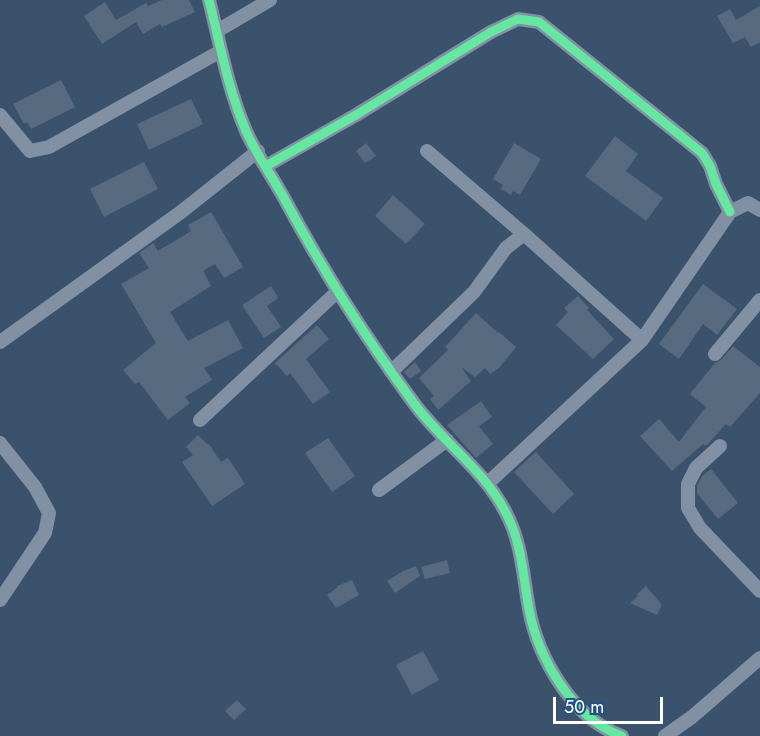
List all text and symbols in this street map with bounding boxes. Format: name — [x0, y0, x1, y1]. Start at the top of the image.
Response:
scale bar — [556, 685, 666, 723]
text: 50 m — [564, 694, 604, 720]

